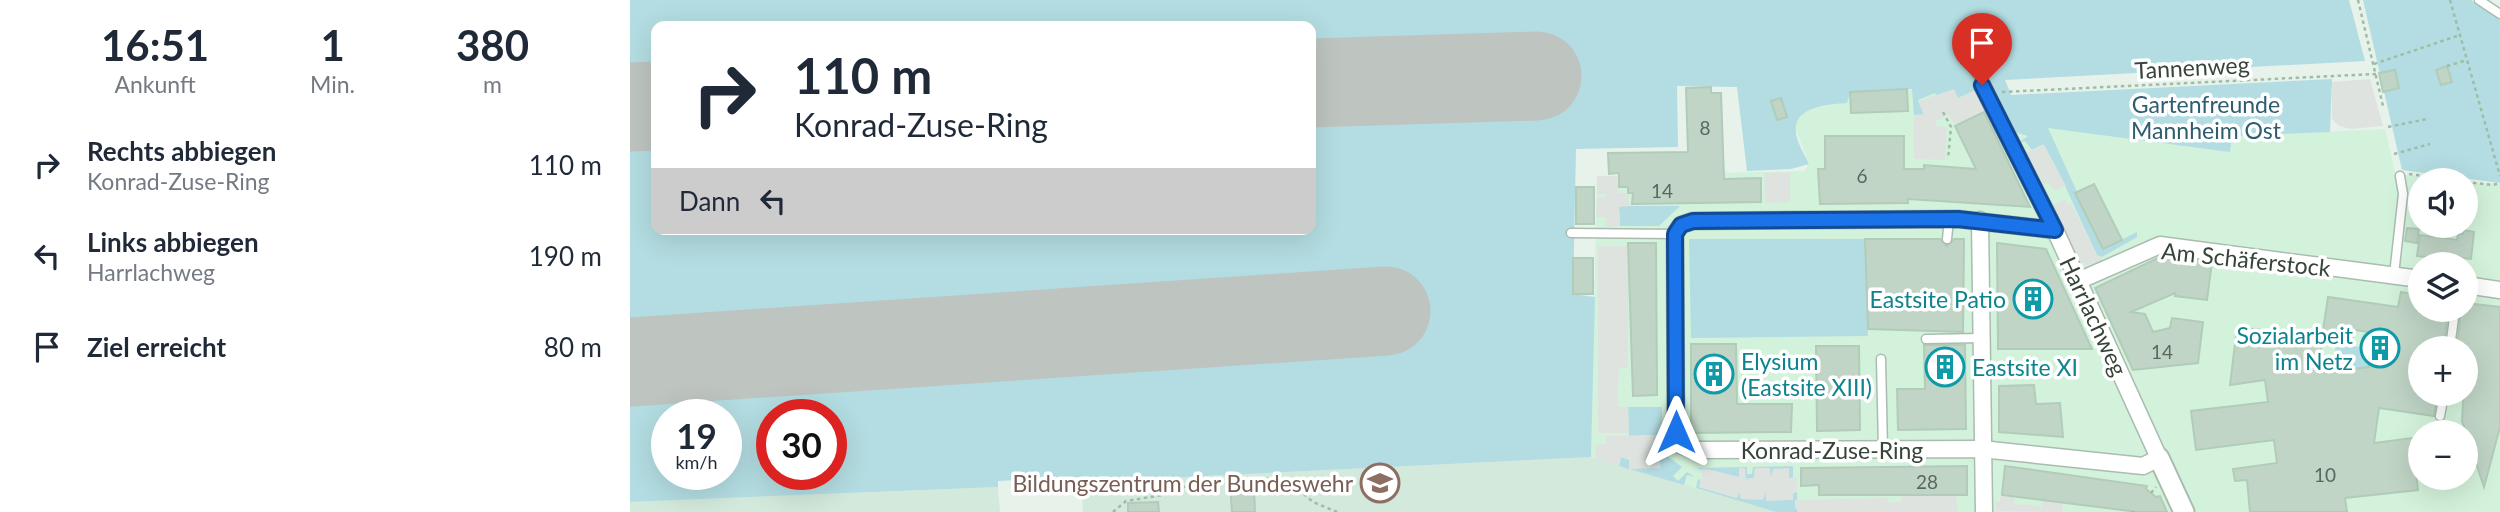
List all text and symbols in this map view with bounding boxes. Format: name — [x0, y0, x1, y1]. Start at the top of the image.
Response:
pin — [1952, 13, 2012, 85]
text: 16:51 — [101, 20, 209, 70]
text: 1 — [320, 20, 345, 70]
text: 380 — [456, 20, 529, 70]
icon: arrive — [1963, 24, 2001, 62]
text: 110 m — [794, 46, 932, 104]
icon: right — [679, 49, 770, 140]
street label: Tannenweg — [2134, 50, 2250, 84]
text: Ankunft — [114, 70, 196, 98]
text: Min. — [310, 70, 355, 98]
text: m — [483, 70, 502, 98]
park label: Gartenfreunde Mannheim Ost — [2131, 90, 2282, 144]
text: Konrad-Zuse-Ring — [794, 105, 1048, 144]
house number: 8 — [1699, 116, 1711, 139]
text: Rechts abbiegen — [87, 135, 276, 167]
icon: right — [28, 146, 66, 184]
text: 110 m — [529, 149, 602, 181]
house number: 6 — [1856, 164, 1868, 187]
text: Konrad-Zuse-Ring — [87, 167, 270, 195]
map controls — [2408, 168, 2478, 490]
button: sound — [2408, 168, 2478, 238]
house number: 14 — [1651, 179, 1673, 202]
icon: left — [754, 182, 792, 220]
text: Dann — [679, 185, 740, 217]
text: Links abbiegen — [87, 226, 259, 258]
street label: Am Schäferstock — [2160, 236, 2332, 282]
icon: left — [28, 237, 66, 275]
text: 190 m — [529, 240, 602, 272]
street label: Harrlachweg — [2054, 252, 2134, 380]
button: layers — [2408, 252, 2478, 322]
text: Harrlachweg — [87, 258, 215, 286]
building icon: Eastsite Patio — [2012, 278, 2054, 320]
place label: Eastsite Patio — [1870, 285, 2006, 313]
place label: Sozialarbeit im Netz — [2236, 321, 2354, 375]
building icon: Sozialarbeit im Netz — [2359, 327, 2401, 369]
icon: arrive — [28, 328, 66, 366]
text: Ziel erreicht — [87, 331, 226, 363]
text: 80 m — [544, 331, 602, 363]
button: + — [2408, 336, 2478, 406]
house number: 14 — [2151, 340, 2173, 363]
building icon: Eastsite XI — [1924, 346, 1966, 388]
place label: Elysium (Eastsite XIII) — [1741, 347, 1872, 401]
building icon: Elysium (Eastsite XIII) — [1693, 353, 1735, 395]
place label: Eastsite XI — [1972, 353, 2078, 381]
position arrow — [1639, 395, 1713, 469]
speed limit sign: 30 — [756, 399, 847, 490]
text: 19 — [676, 414, 717, 456]
button: − — [2408, 420, 2478, 490]
street label: Konrad-Zuse-Ring — [1741, 436, 1923, 464]
text: km/h — [675, 451, 718, 473]
school or university icon: Bildungszentrum der Bundeswehr — [1359, 462, 1401, 504]
house number: 10 — [2314, 463, 2336, 486]
place label: Bildungszentrum der Bundeswehr — [1012, 469, 1354, 497]
house number: 28 — [1916, 470, 1938, 493]

